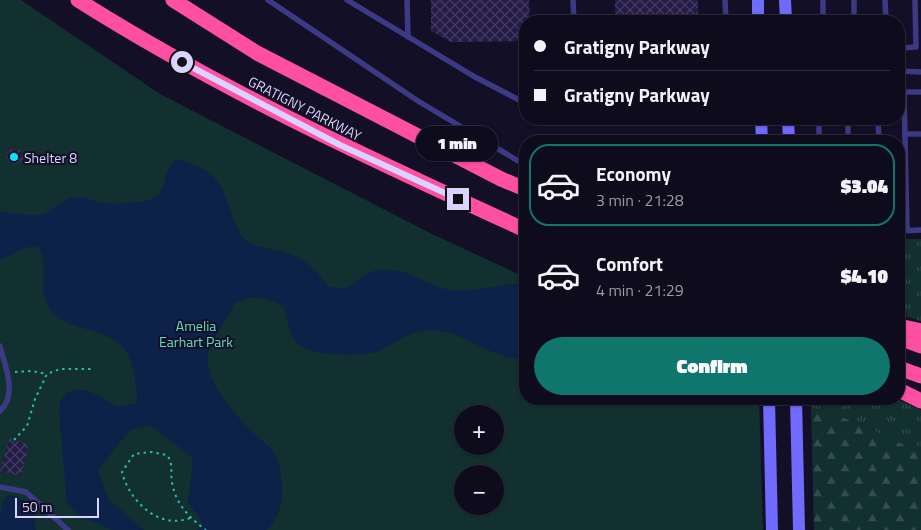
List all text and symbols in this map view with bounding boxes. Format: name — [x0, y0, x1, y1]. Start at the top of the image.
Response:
text: Gratigny Parkway — [564, 32, 710, 61]
route start — [171, 51, 193, 73]
street label: GRATIGNY PARKWAY — [245, 70, 366, 146]
text: Gratigny Parkway — [564, 80, 710, 109]
callout: 1 min — [417, 126, 499, 162]
text: 1 min — [437, 131, 477, 155]
place label: Shelter 8 — [24, 147, 77, 168]
marker: Shelter 8 — [8, 151, 20, 163]
text: Economy — [596, 159, 671, 188]
icon: car — [536, 163, 581, 208]
text: $3.04 — [841, 171, 888, 200]
route end — [447, 188, 469, 210]
text: 3 min · 21:28 — [596, 188, 684, 212]
text: Comfort — [596, 249, 663, 278]
icon: car — [536, 253, 581, 298]
text: $4.10 — [841, 261, 888, 290]
text: 4 min · 21:29 — [596, 278, 684, 302]
park label: Amelia Earhart Park — [159, 315, 233, 352]
button: Confirm — [534, 337, 890, 395]
map controls — [454, 405, 504, 515]
button: + — [454, 405, 504, 455]
button: − — [454, 465, 504, 515]
scale bar — [15, 495, 99, 518]
text: 50 m — [22, 496, 52, 517]

